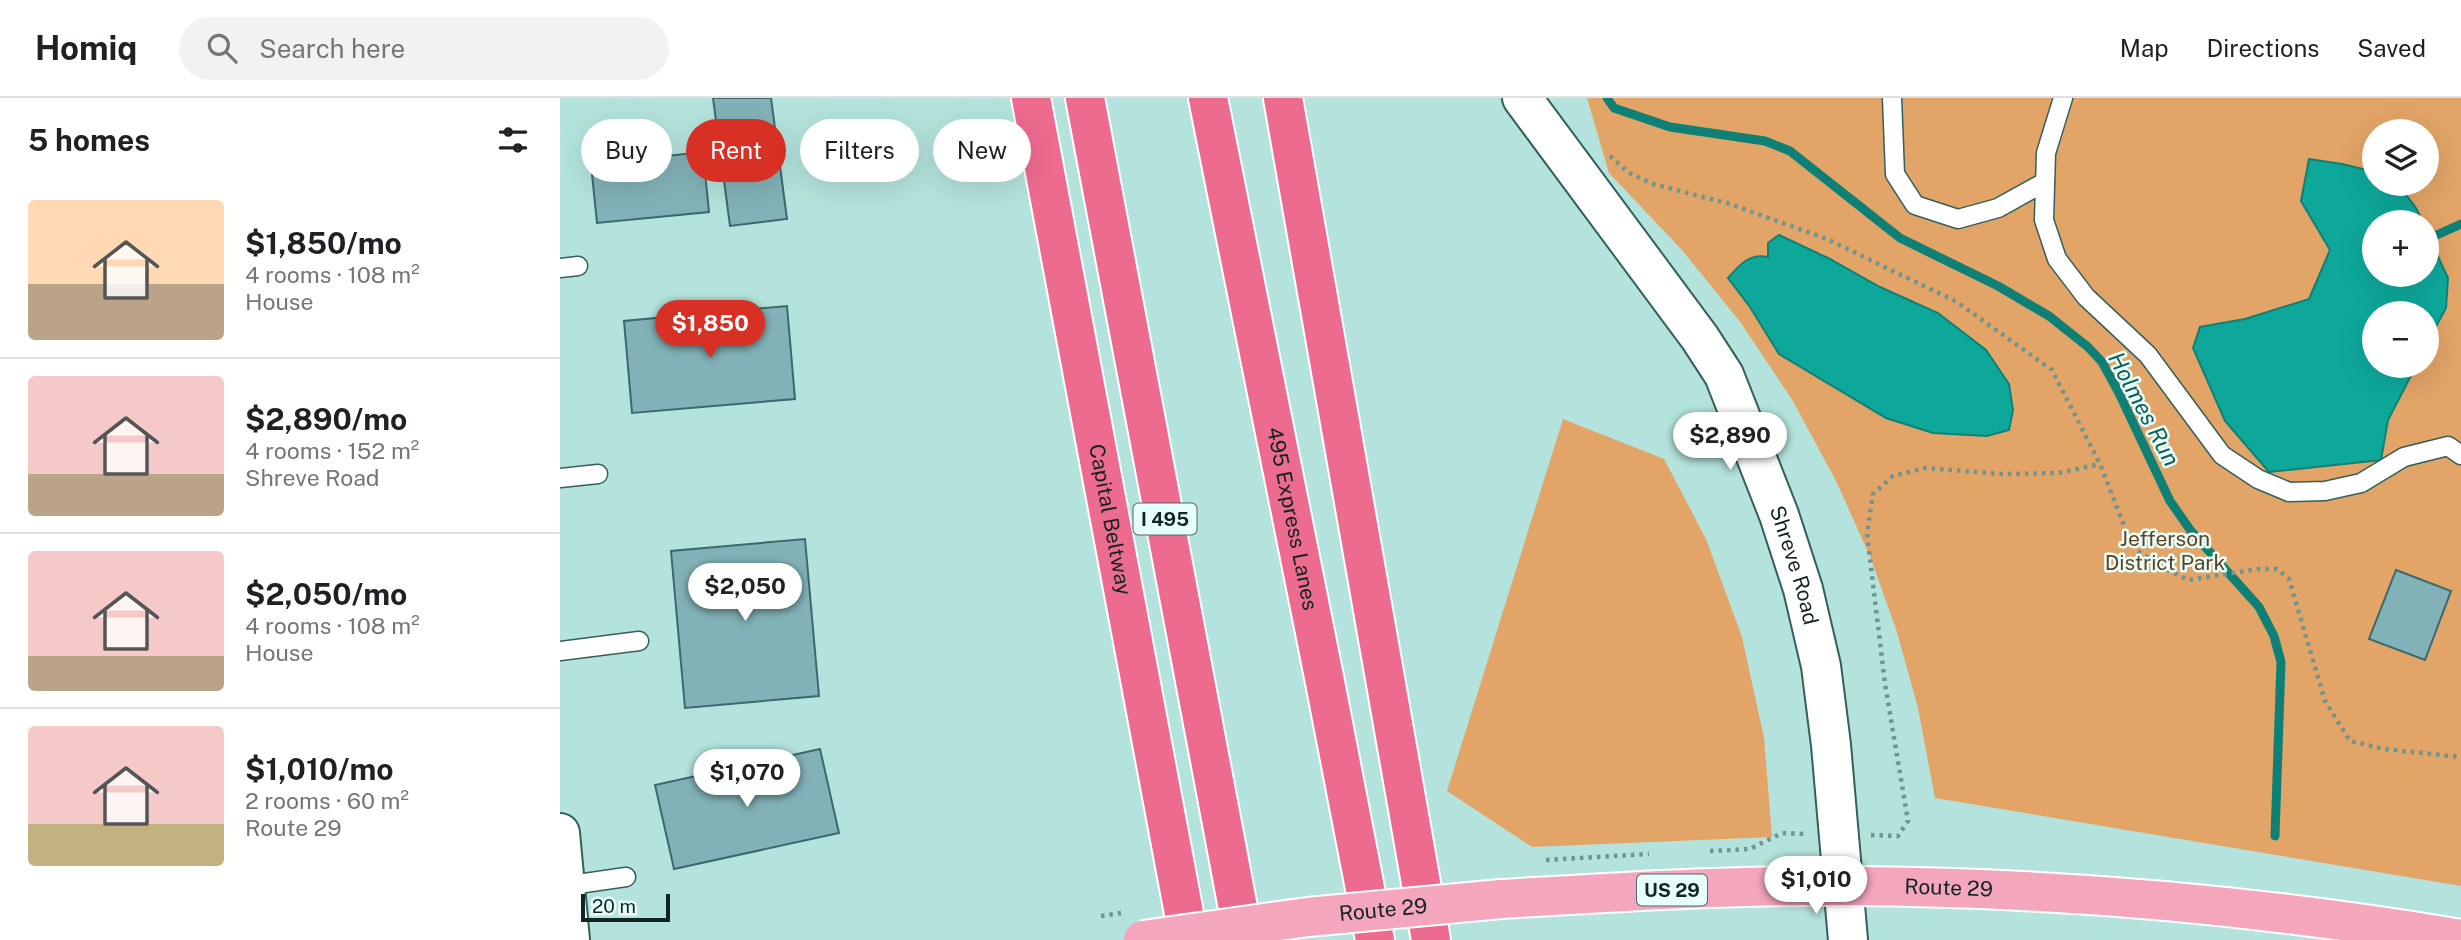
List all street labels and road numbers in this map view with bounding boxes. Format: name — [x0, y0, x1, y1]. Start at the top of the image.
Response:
street label: 495 Express Lanes — [1262, 425, 1323, 612]
street label: Capital Beltway — [1084, 442, 1137, 597]
street label: Shreve Road — [1765, 502, 1824, 627]
road number: I 495 — [1134, 504, 1196, 534]
road number: US 29 — [1637, 874, 1707, 905]
street label: Route 29 — [1904, 874, 1993, 902]
street label: Route 29 — [1338, 893, 1428, 926]

